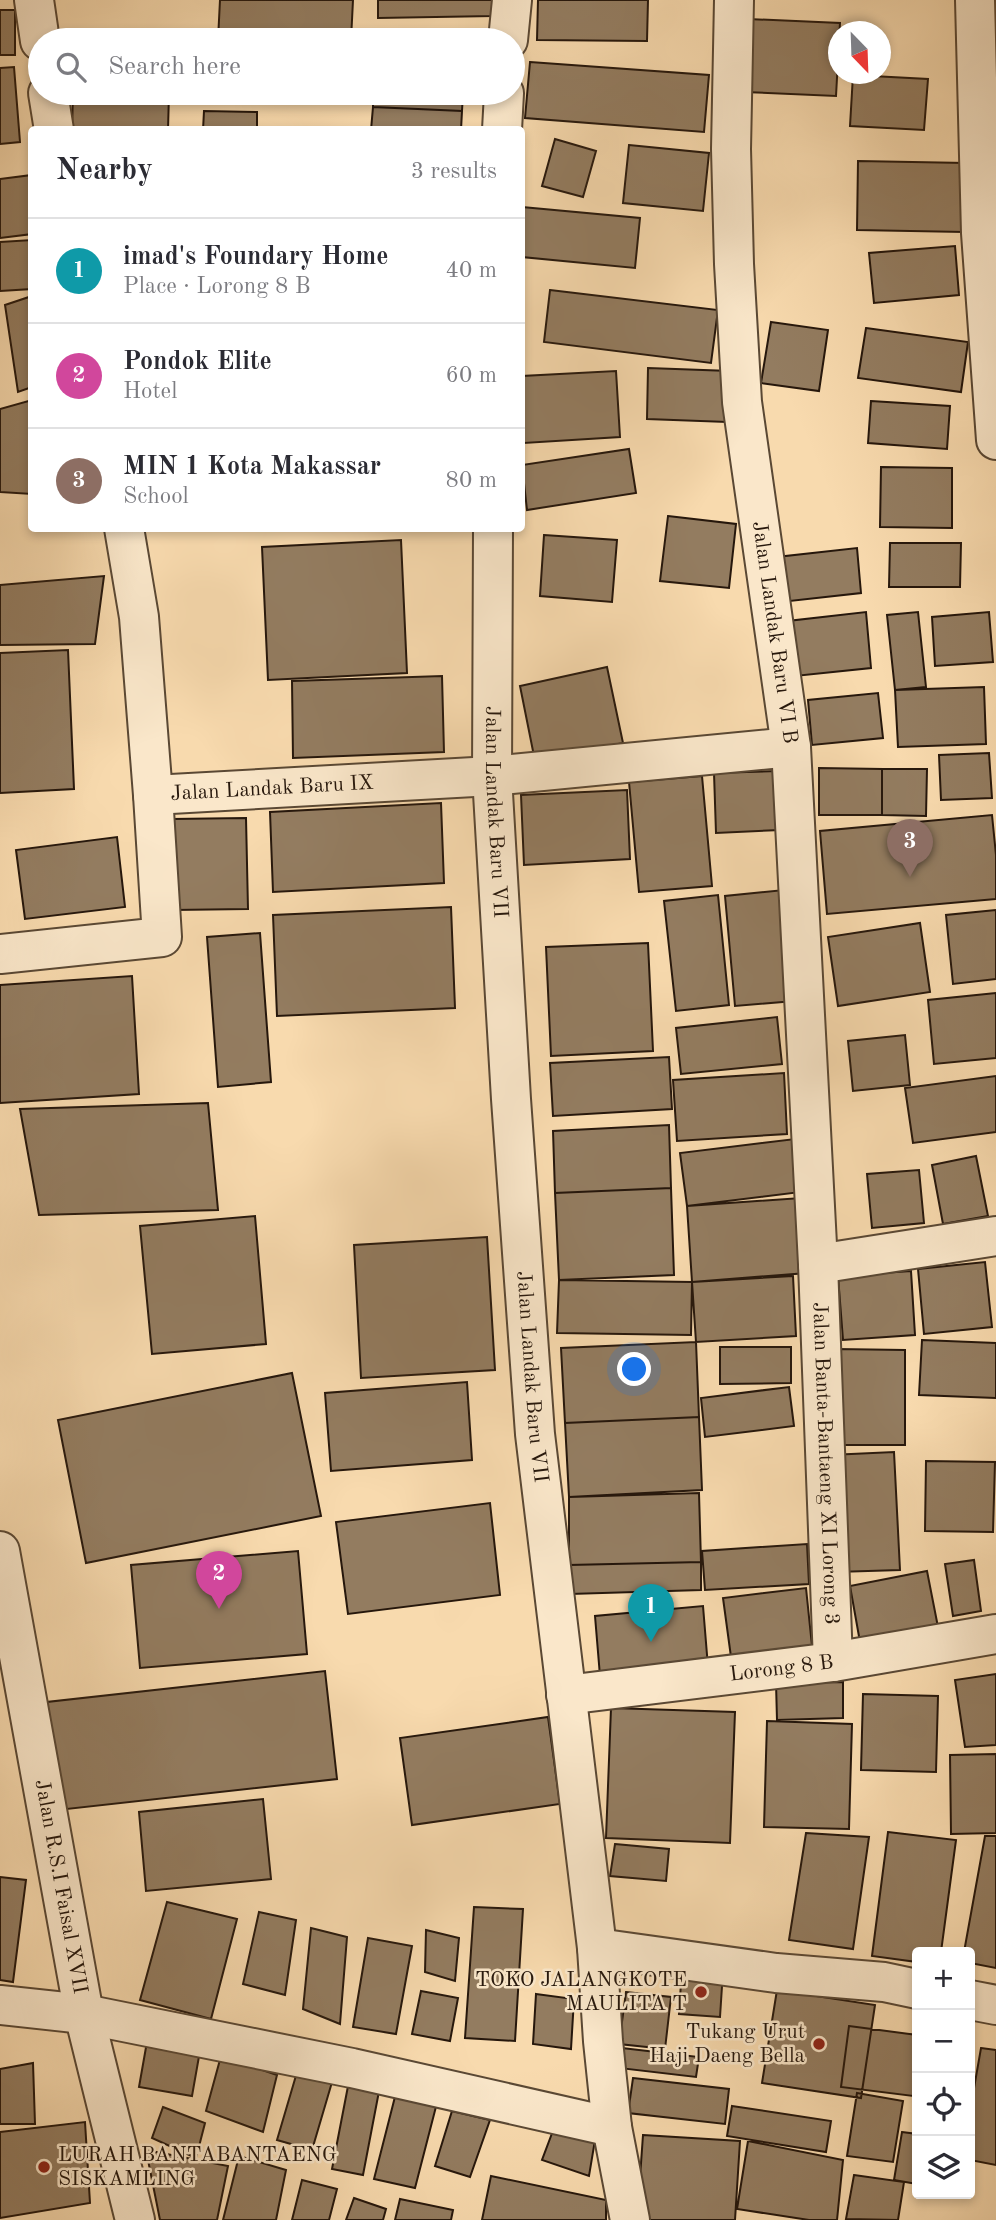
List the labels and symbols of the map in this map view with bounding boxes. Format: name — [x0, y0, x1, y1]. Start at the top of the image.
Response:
north arrow — [828, 21, 891, 84]
street label: Jalan Landak Baru VI B — [749, 520, 801, 745]
street label: Jalan Landak Baru VII — [481, 706, 511, 919]
street label: Jalan Landak Baru IX — [170, 772, 374, 805]
pin: 3 — [887, 819, 933, 877]
street label: Jalan Landak Baru VII — [513, 1270, 551, 1484]
street label: Jalan Banta-Bantaeng XI Lorong 3 — [809, 1302, 842, 1625]
your location — [617, 1352, 651, 1386]
pin: 2 — [196, 1551, 242, 1609]
pin: 1 — [628, 1584, 674, 1642]
street label: Lorong 8 B — [728, 1652, 835, 1685]
street label: Jalan R.S.I Faisal XVII — [31, 1778, 91, 1995]
place label: TOKO JALANGKOTE MAULITA T — [475, 1970, 687, 2015]
marker: TOKO JALANGKOTE MAULITA T — [693, 1984, 709, 2000]
place label: Tukang Urut Haji Daeng Bella — [649, 2022, 805, 2067]
marker: Tukang Urut Haji Daeng Bella — [811, 2036, 827, 2052]
place label: LURAH BANTABANTAENG SISKAMLING — [58, 2145, 337, 2190]
marker: LURAH BANTABANTAENG SISKAMLING — [36, 2159, 52, 2175]

